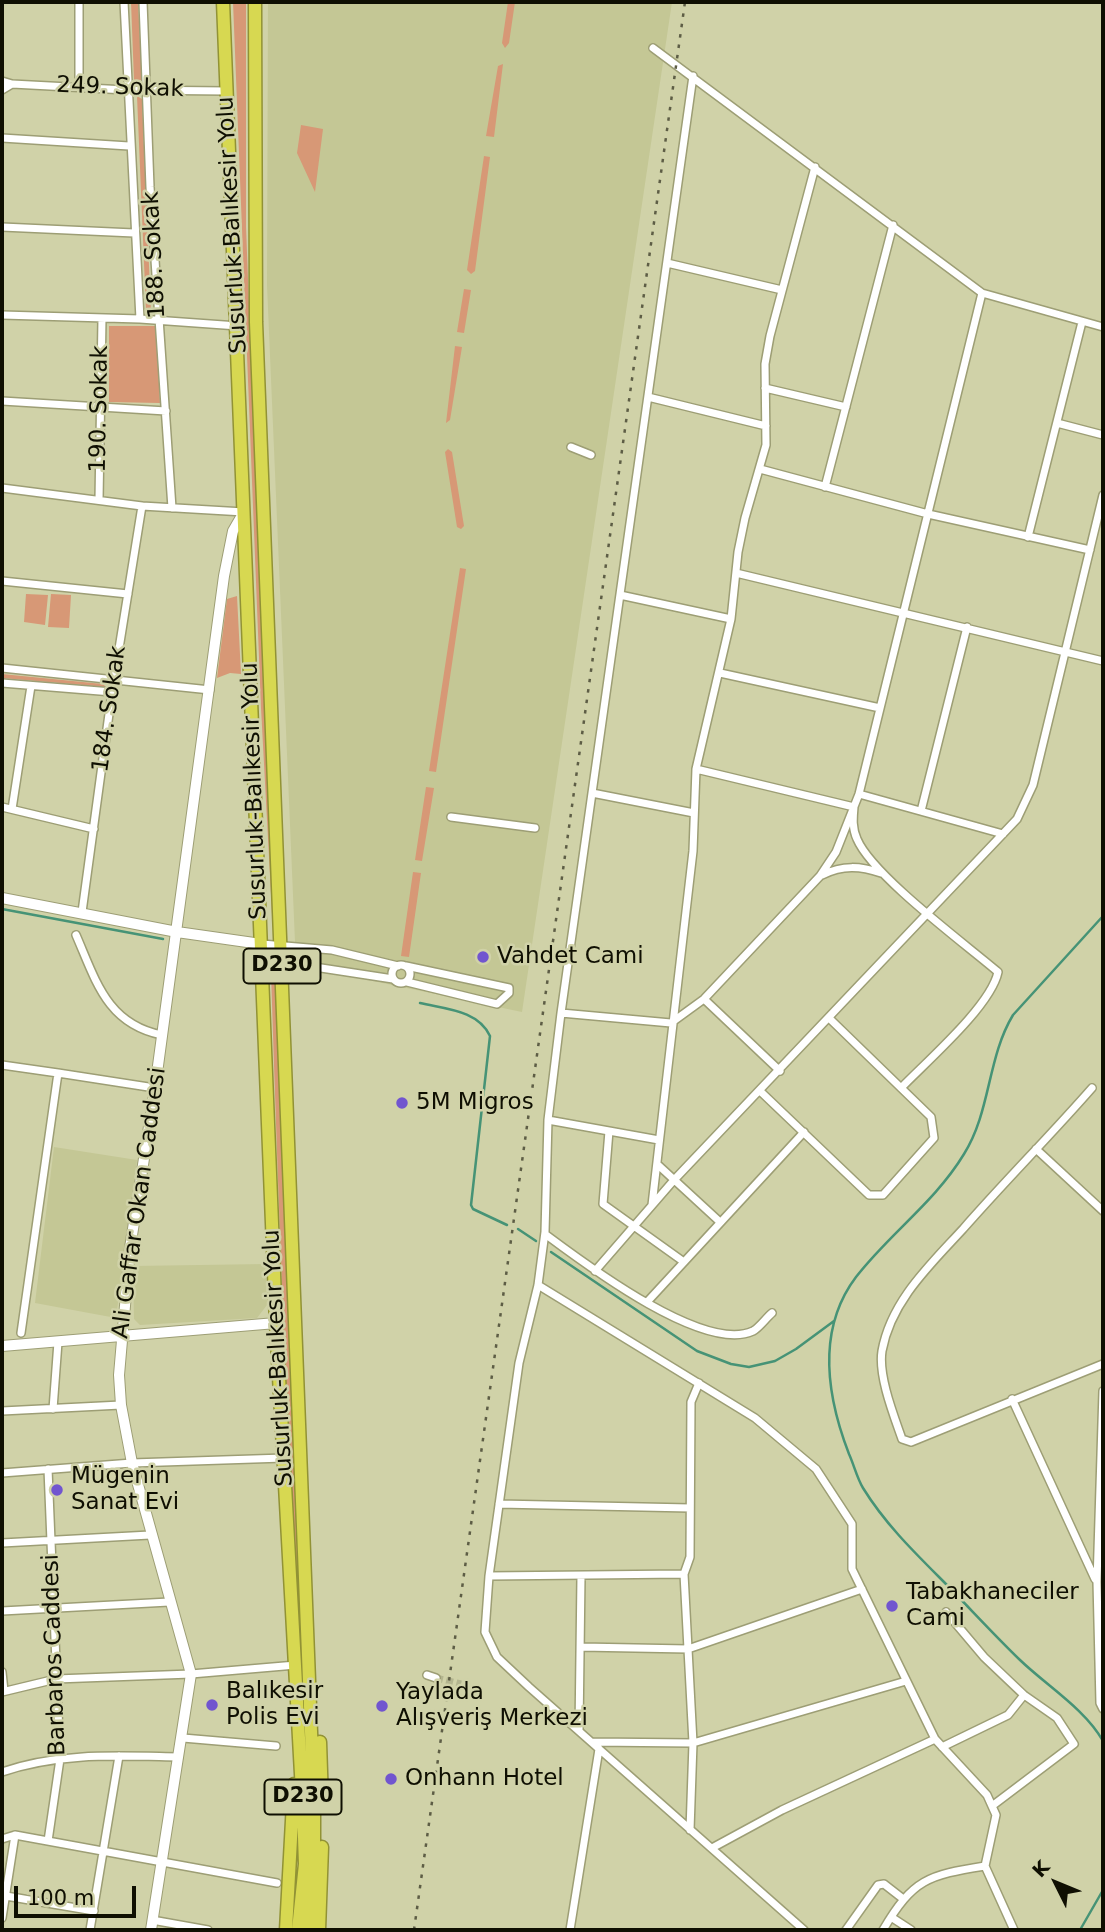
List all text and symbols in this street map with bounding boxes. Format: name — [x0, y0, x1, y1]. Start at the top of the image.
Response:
street label: 249. Sokak — [56, 72, 184, 104]
street label: Susurluk-Balıkesir Yolu — [212, 96, 254, 354]
street label: 188. Sokak — [138, 191, 172, 319]
street label: 190. Sokak — [85, 345, 115, 473]
street label: 184. Sokak — [87, 644, 133, 774]
street label: Susurluk-Balıkesir Yolu — [237, 662, 273, 920]
place label: Vahdet Cami — [497, 943, 644, 971]
road number: D230 — [244, 948, 320, 984]
marker: Vahdet Cami — [475, 949, 491, 965]
street label: Ali Gaffar Okan Caddesi — [107, 1066, 173, 1340]
place label: 5M Migros — [416, 1089, 534, 1117]
marker: 5M Migros — [394, 1095, 410, 1111]
street label: Susurluk-Balıkesir Yolu — [258, 1229, 300, 1487]
place label: Mügenin Sanat Evi — [71, 1463, 179, 1517]
marker: Mügenin Sanat Evi — [49, 1482, 65, 1498]
street label: Barbaros Caddesi — [38, 1553, 72, 1757]
place label: Tabakhaneciler Cami — [906, 1579, 1079, 1633]
marker: Tabakhaneciler Cami — [884, 1598, 900, 1614]
place label: Balıkesir Polis Evi — [226, 1678, 323, 1732]
place label: Yaylada Alışveriş Merkezi — [396, 1679, 588, 1733]
marker: Balıkesir Polis Evi — [204, 1697, 220, 1713]
marker: Yaylada Alışveriş Merkezi — [374, 1698, 390, 1714]
place label: Onhann Hotel — [405, 1765, 564, 1793]
marker: Onhann Hotel — [383, 1771, 399, 1787]
road number: D230 — [264, 1780, 342, 1814]
north arrow — [1021, 1848, 1091, 1918]
text: K — [1028, 1856, 1054, 1882]
scale bar — [18, 1872, 140, 1916]
text: 100 m — [27, 1886, 94, 1910]

